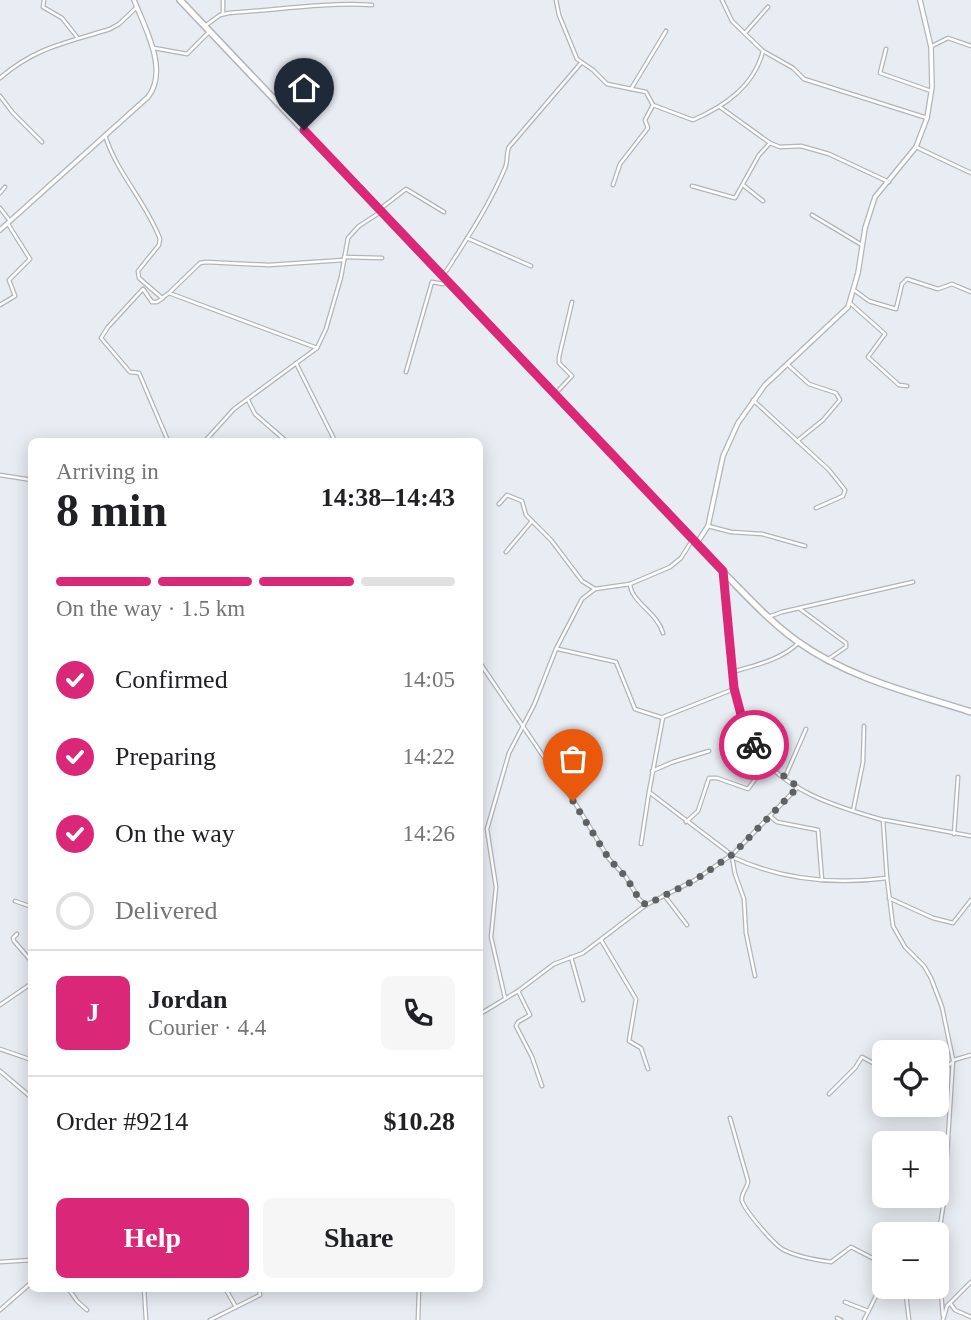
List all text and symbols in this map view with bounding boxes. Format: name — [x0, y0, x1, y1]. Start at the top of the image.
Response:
pin — [274, 58, 334, 130]
icon: home — [285, 69, 323, 107]
text: Arriving in — [56, 459, 159, 484]
text: 14:38–14:43 — [321, 483, 455, 512]
text: 8 min — [56, 485, 167, 536]
text: On the way · 1.5 km — [56, 596, 245, 621]
icon: check — [56, 661, 94, 699]
text: Confirmed — [115, 665, 228, 694]
text: 14:05 — [403, 667, 455, 692]
courier — [719, 710, 789, 780]
icon: bike — [735, 726, 773, 764]
pin — [543, 729, 603, 801]
icon: check — [56, 738, 94, 776]
icon: bag — [554, 740, 592, 778]
text: Preparing — [115, 742, 216, 771]
text: 14:22 — [403, 744, 455, 769]
icon: check — [56, 815, 94, 853]
text: On the way — [115, 819, 235, 848]
text: 14:26 — [403, 821, 455, 846]
text: Delivered — [115, 896, 218, 925]
button: phone — [381, 976, 455, 1050]
text: Jordan — [148, 985, 227, 1014]
text: J — [87, 998, 100, 1027]
text: Courier · 4.4 — [148, 1015, 266, 1040]
map controls — [872, 1040, 949, 1299]
button: locate — [872, 1040, 949, 1117]
text: Order #9214 — [56, 1107, 188, 1136]
text: $10.28 — [384, 1107, 455, 1136]
button: + — [872, 1131, 949, 1208]
button: Help — [56, 1198, 249, 1278]
button: Share — [263, 1198, 455, 1278]
button: − — [872, 1222, 949, 1299]

